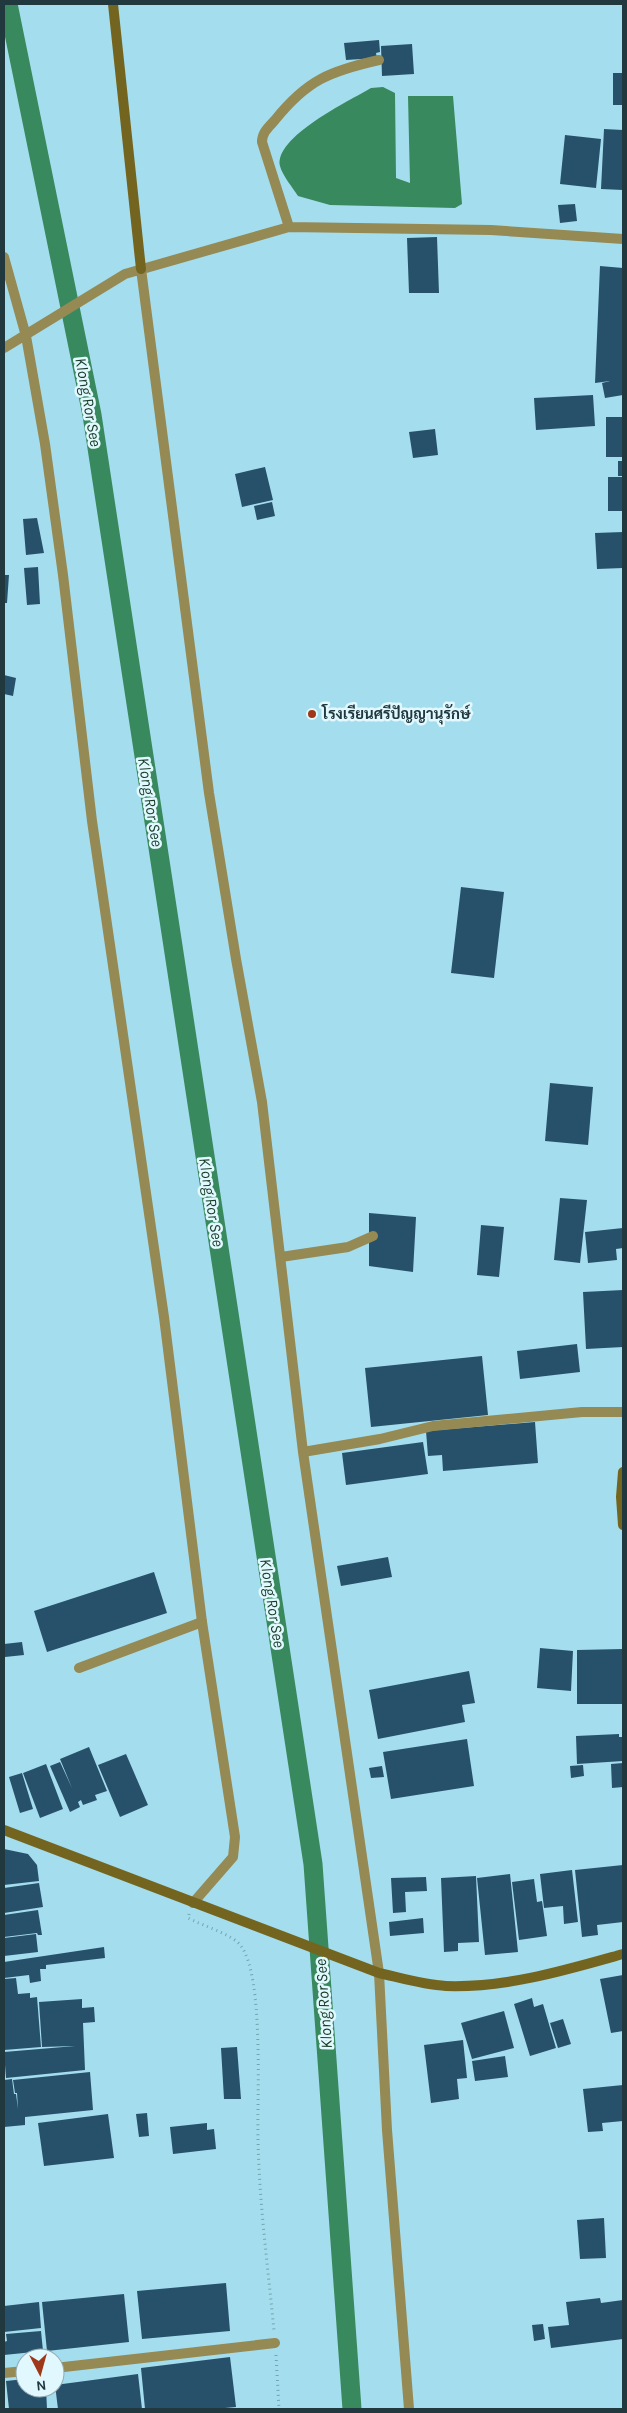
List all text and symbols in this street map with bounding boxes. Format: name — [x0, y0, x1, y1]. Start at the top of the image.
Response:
water label: Klong Ror See — [71, 356, 106, 449]
place label: โรงเรียนศรีปัญญานุรักษ์ — [321, 703, 471, 725]
marker: โรงเรียนศรีปัญญานุรักษ์ — [306, 708, 318, 720]
water label: Klong Ror See — [134, 756, 167, 849]
water label: Klong Ror See — [195, 1156, 228, 1249]
water label: Klong Ror See — [256, 1557, 289, 1650]
water label: Klong Ror See — [311, 1958, 336, 2050]
north arrow — [15, 2348, 65, 2398]
text: N — [35, 2376, 47, 2394]

